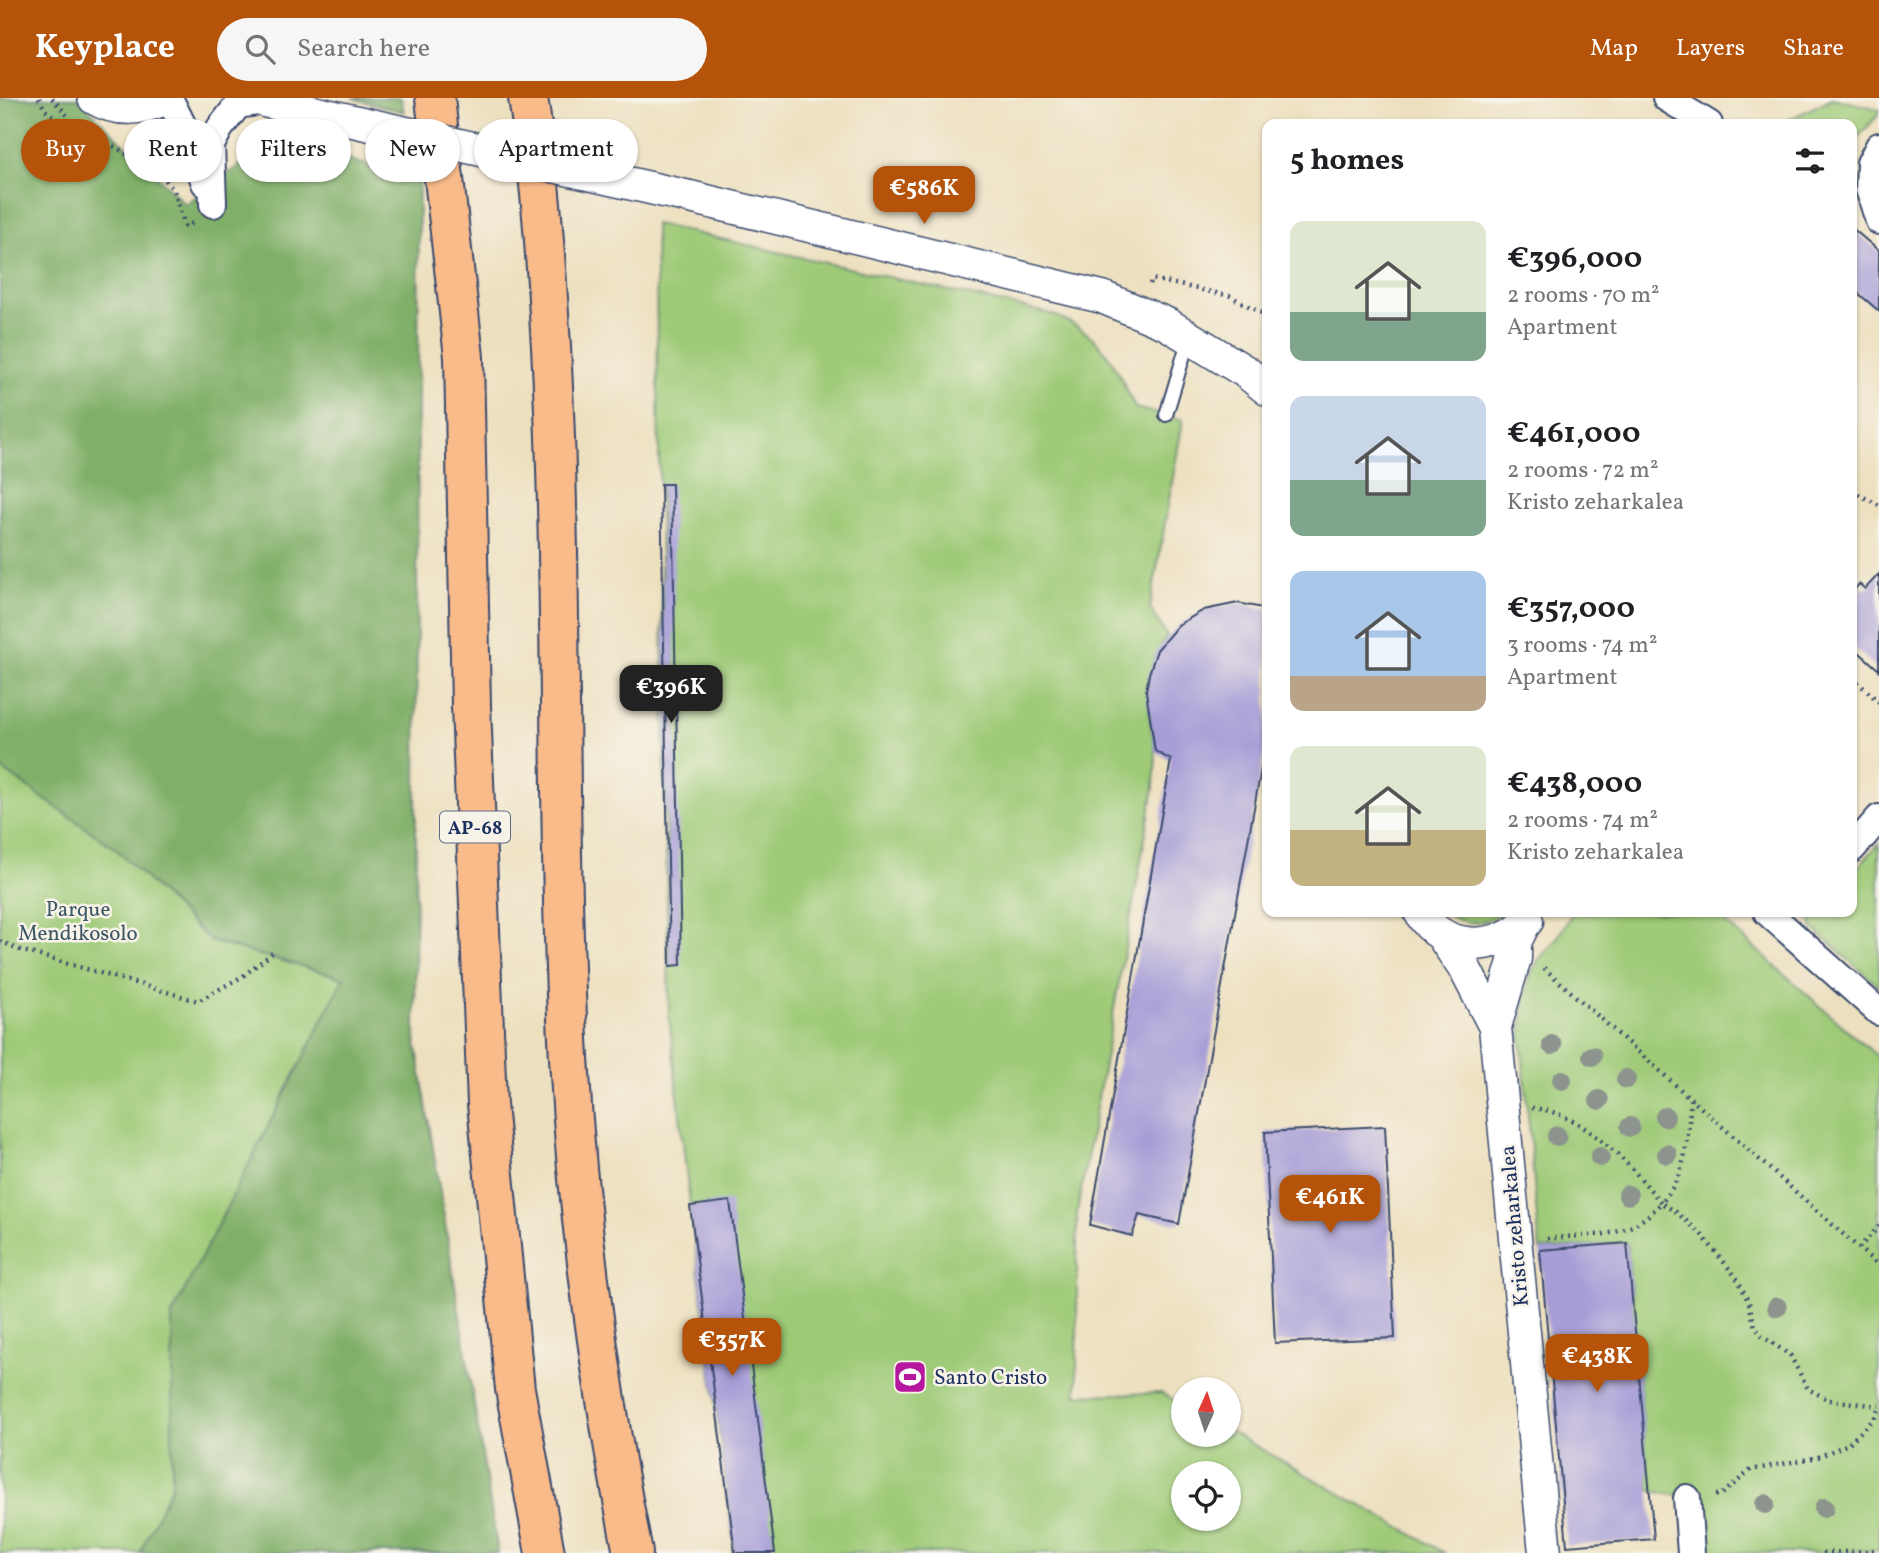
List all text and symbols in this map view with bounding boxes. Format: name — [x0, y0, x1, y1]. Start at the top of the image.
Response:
search box — [217, 18, 707, 81]
text: Keyplace — [35, 26, 175, 72]
icon: search — [241, 30, 279, 68]
text: Search here — [297, 31, 430, 67]
text: Map — [1590, 32, 1638, 66]
text: Layers — [1676, 32, 1745, 66]
text: Share — [1783, 32, 1844, 66]
chip: Buy — [21, 119, 110, 182]
chip: Rent — [124, 119, 222, 182]
chip: Filters — [236, 119, 351, 182]
chip: New — [365, 119, 460, 182]
chip: Apartment — [474, 119, 638, 182]
text: 5 homes — [1290, 140, 1404, 182]
icon: filters — [1791, 142, 1829, 180]
pin: €586K — [875, 166, 973, 226]
text: €586K — [889, 173, 959, 205]
text: €396,000 — [1507, 238, 1642, 280]
icon: home — [1346, 249, 1430, 333]
text: 2 rooms · 70 m² — [1507, 280, 1660, 312]
text: Apartment — [1507, 312, 1618, 344]
text: €461,000 — [1507, 413, 1640, 455]
icon: home — [1346, 424, 1430, 508]
text: 2 rooms · 72 m² — [1507, 455, 1658, 487]
text: Kristo zeharkalea — [1507, 487, 1684, 519]
text: €357,000 — [1507, 588, 1635, 630]
icon: home — [1346, 599, 1430, 683]
text: 3 rooms · 74 m² — [1507, 630, 1657, 662]
text: Apartment — [1507, 662, 1618, 694]
pin: €396K — [622, 666, 720, 725]
text: €396K — [636, 672, 706, 704]
text: €438,000 — [1507, 763, 1642, 805]
icon: home — [1346, 774, 1430, 858]
text: 2 rooms · 74 m² — [1507, 805, 1658, 837]
road number: AP-68 — [440, 812, 510, 842]
text: Kristo zeharkalea — [1507, 837, 1684, 869]
park label: Parque Mendikosolo — [18, 896, 138, 949]
street label: Kristo zeharkalea — [1494, 1144, 1537, 1308]
pin: €461K — [1281, 1176, 1379, 1235]
text: €461K — [1295, 1182, 1365, 1214]
pin: €357K — [683, 1318, 781, 1378]
text: €357K — [698, 1325, 766, 1357]
pin: €438K — [1548, 1334, 1646, 1394]
text: €438K — [1561, 1341, 1633, 1373]
sports icon: Santo Cristo — [891, 1358, 929, 1396]
place label: Santo Cristo — [934, 1364, 1047, 1393]
north arrow — [1171, 1377, 1241, 1447]
map controls — [1171, 1377, 1241, 1531]
button: locate — [1171, 1461, 1241, 1531]

